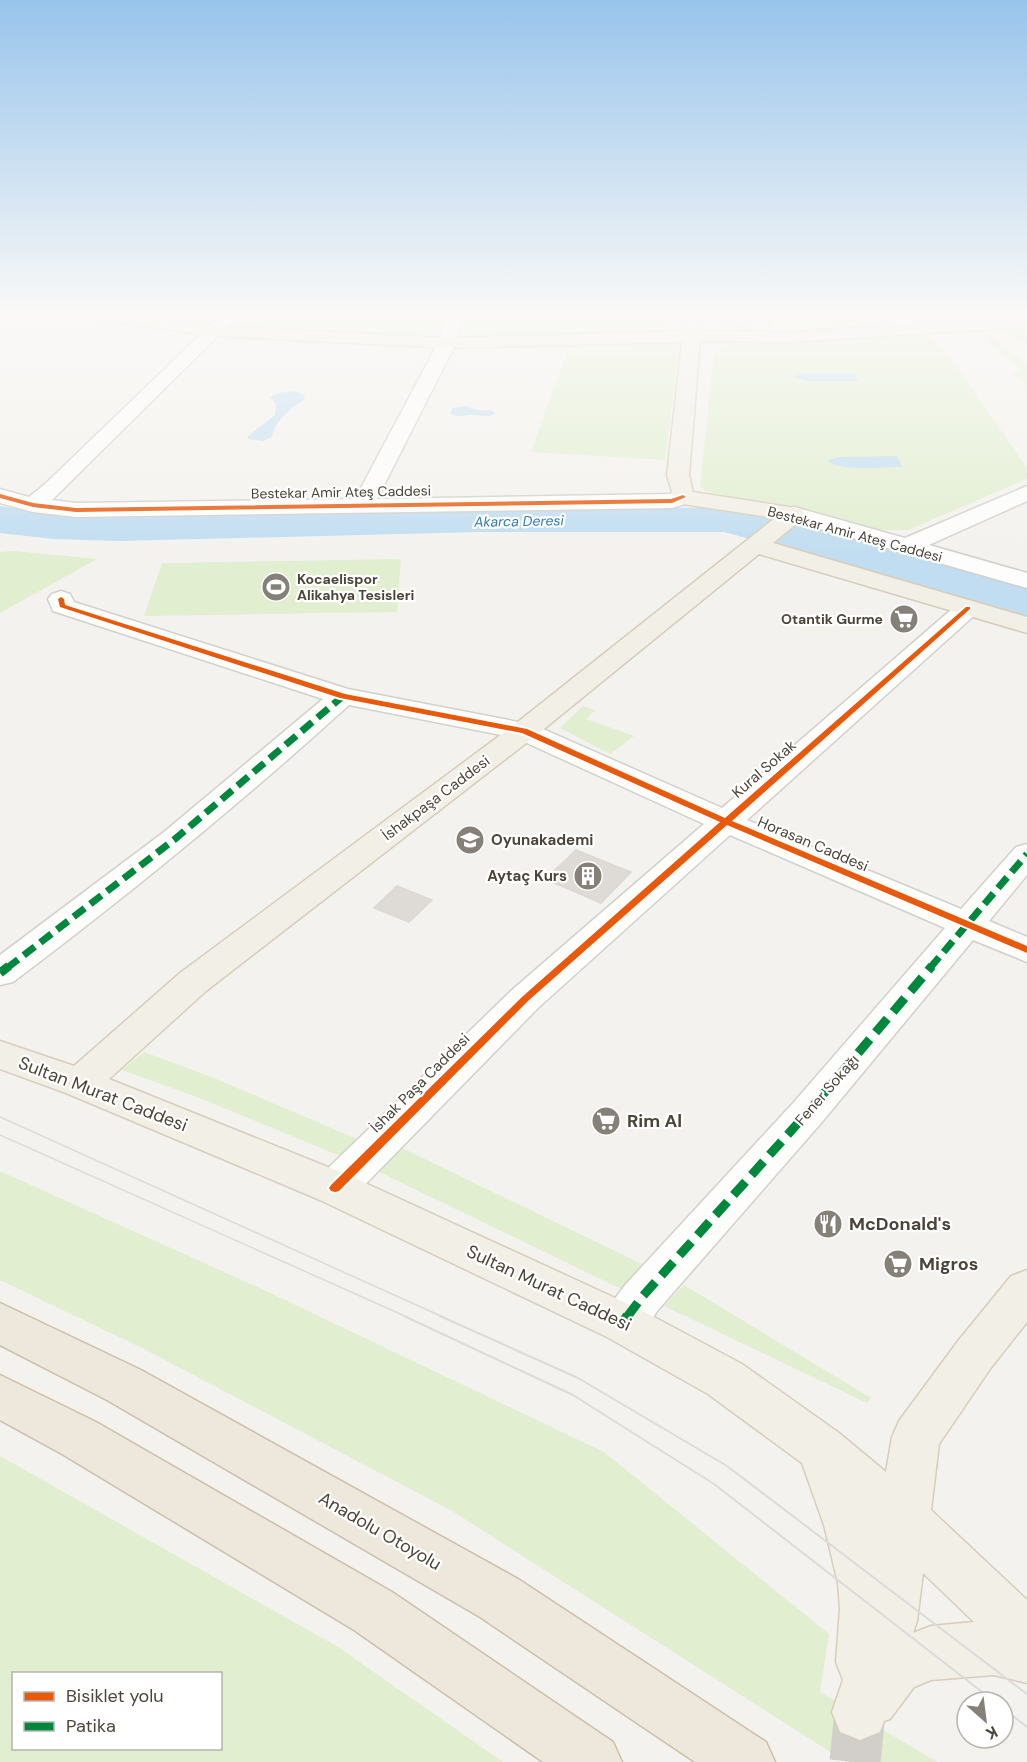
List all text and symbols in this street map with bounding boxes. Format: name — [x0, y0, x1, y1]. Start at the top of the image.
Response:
street label: Bestekar Amir Ateş Caddesi — [251, 481, 431, 503]
street label: Bestekar Amir Ateş Caddesi — [766, 502, 944, 566]
water label: Akarca Deresi — [473, 511, 565, 531]
place label: Kocaelispor Alikahya Tesisleri — [297, 570, 414, 604]
sports icon: Kocaelispor Alikahya Tesisleri — [260, 571, 292, 603]
supermarket icon: Otantik Gurme — [888, 603, 920, 635]
place label: Otantik Gurme — [781, 610, 883, 628]
street label: Kural Sokak — [728, 735, 801, 802]
street label: İshakpaşa Caddesi — [378, 751, 494, 845]
street label: Horasan Caddesi — [755, 812, 871, 876]
school or university icon: Oyunakademi — [454, 824, 486, 856]
place label: Oyunakademi — [491, 830, 593, 850]
building icon: Aytaç Kurs — [572, 860, 604, 892]
place label: Aytaç Kurs — [487, 866, 567, 886]
street label: İshak Paşa Caddesi — [366, 1029, 474, 1137]
street label: Fener Sokağı — [791, 1050, 863, 1130]
street label: Sultan Murat Caddesi — [15, 1051, 191, 1137]
supermarket icon: Rim Al — [590, 1105, 622, 1137]
place label: Rim Al — [627, 1109, 682, 1133]
restaurant icon: McDonald's — [812, 1208, 844, 1240]
place label: McDonald's — [849, 1212, 951, 1236]
street label: Sultan Murat Caddesi — [463, 1239, 635, 1337]
supermarket icon: Migros — [882, 1248, 914, 1280]
place label: Migros — [919, 1252, 978, 1276]
street label: Anadolu Otoyolu — [314, 1486, 446, 1576]
legend — [12, 1672, 222, 1750]
text: Bisiklet yolu — [66, 1684, 164, 1708]
north arrow — [955, 1690, 1015, 1750]
text: Patika — [66, 1714, 116, 1738]
text: K — [982, 1721, 1001, 1745]

